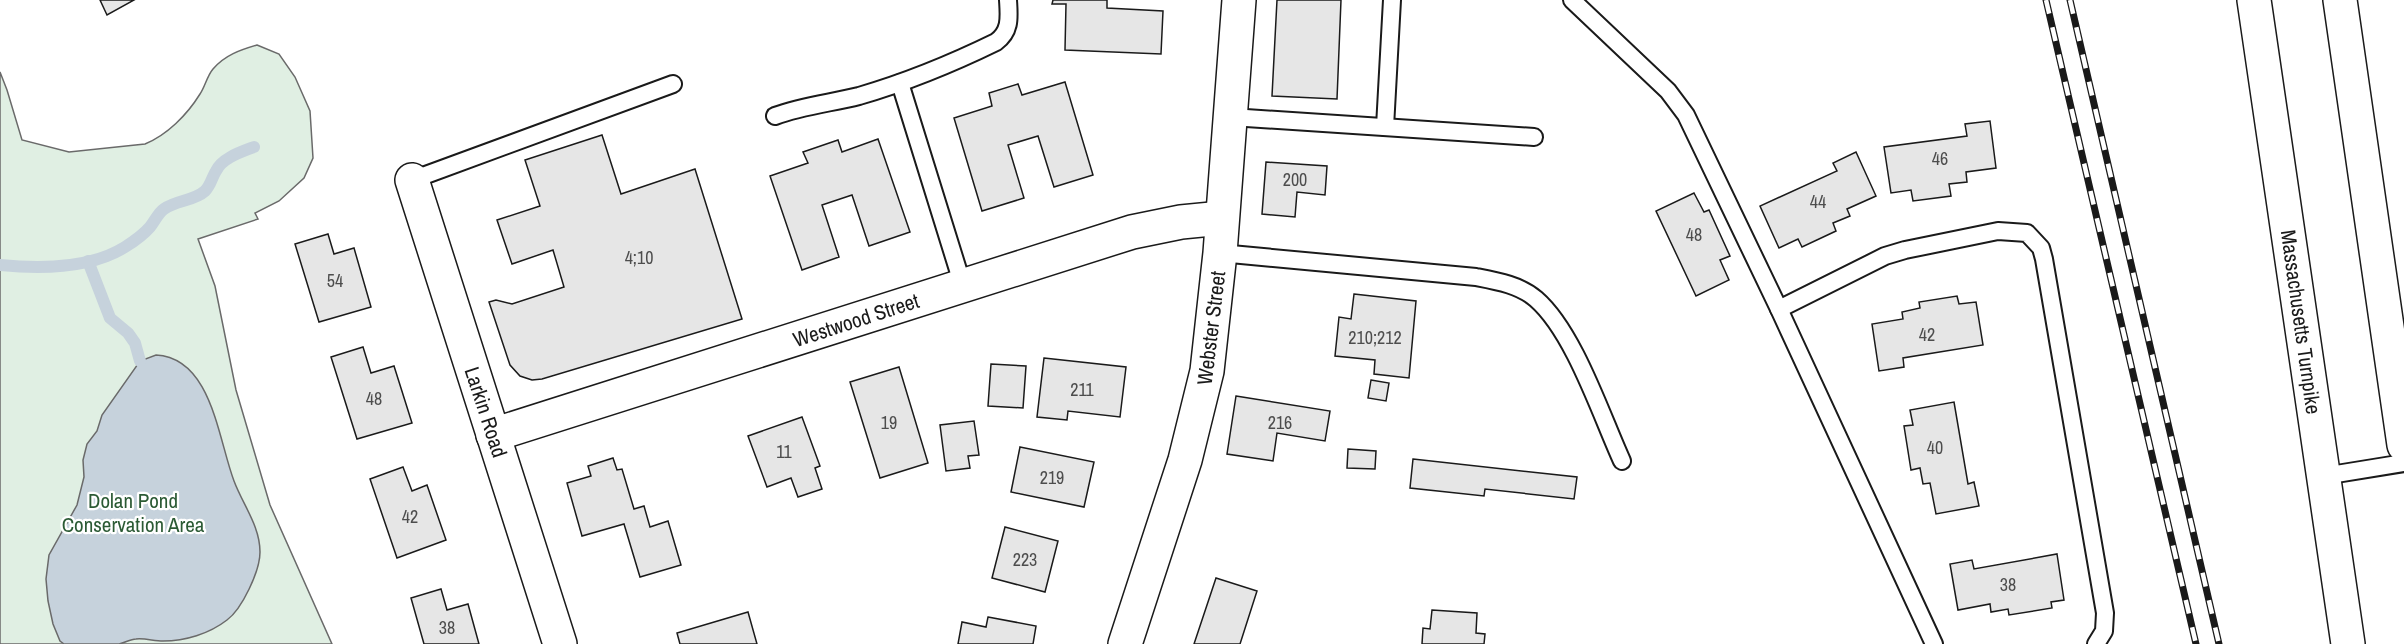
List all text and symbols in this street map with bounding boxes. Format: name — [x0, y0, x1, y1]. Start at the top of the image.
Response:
house number: 46 — [1932, 146, 1948, 171]
house number: 200 — [1283, 167, 1307, 192]
house number: 44 — [1810, 189, 1826, 214]
house number: 48 — [1686, 222, 1702, 247]
street label: Massachusetts Turnpike — [2274, 228, 2328, 416]
house number: 4;10 — [625, 245, 653, 270]
house number: 54 — [327, 268, 343, 293]
street label: Webster Street — [1190, 269, 1232, 387]
street label: Westwood Street — [789, 286, 923, 354]
house number: 42 — [1919, 322, 1935, 347]
house number: 210;212 — [1348, 325, 1402, 350]
street label: Larkin Road — [458, 363, 514, 461]
house number: 211 — [1070, 377, 1095, 402]
house number: 48 — [366, 386, 382, 411]
house number: 19 — [881, 410, 897, 435]
house number: 216 — [1268, 410, 1292, 435]
house number: 40 — [1927, 435, 1943, 460]
house number: 11 — [776, 439, 792, 464]
house number: 219 — [1040, 465, 1064, 490]
park label: Dolan Pond Conservation Area — [62, 486, 205, 539]
house number: 42 — [402, 504, 418, 529]
house number: 223 — [1013, 547, 1037, 572]
house number: 38 — [2000, 572, 2016, 597]
house number: 38 — [439, 615, 455, 640]

